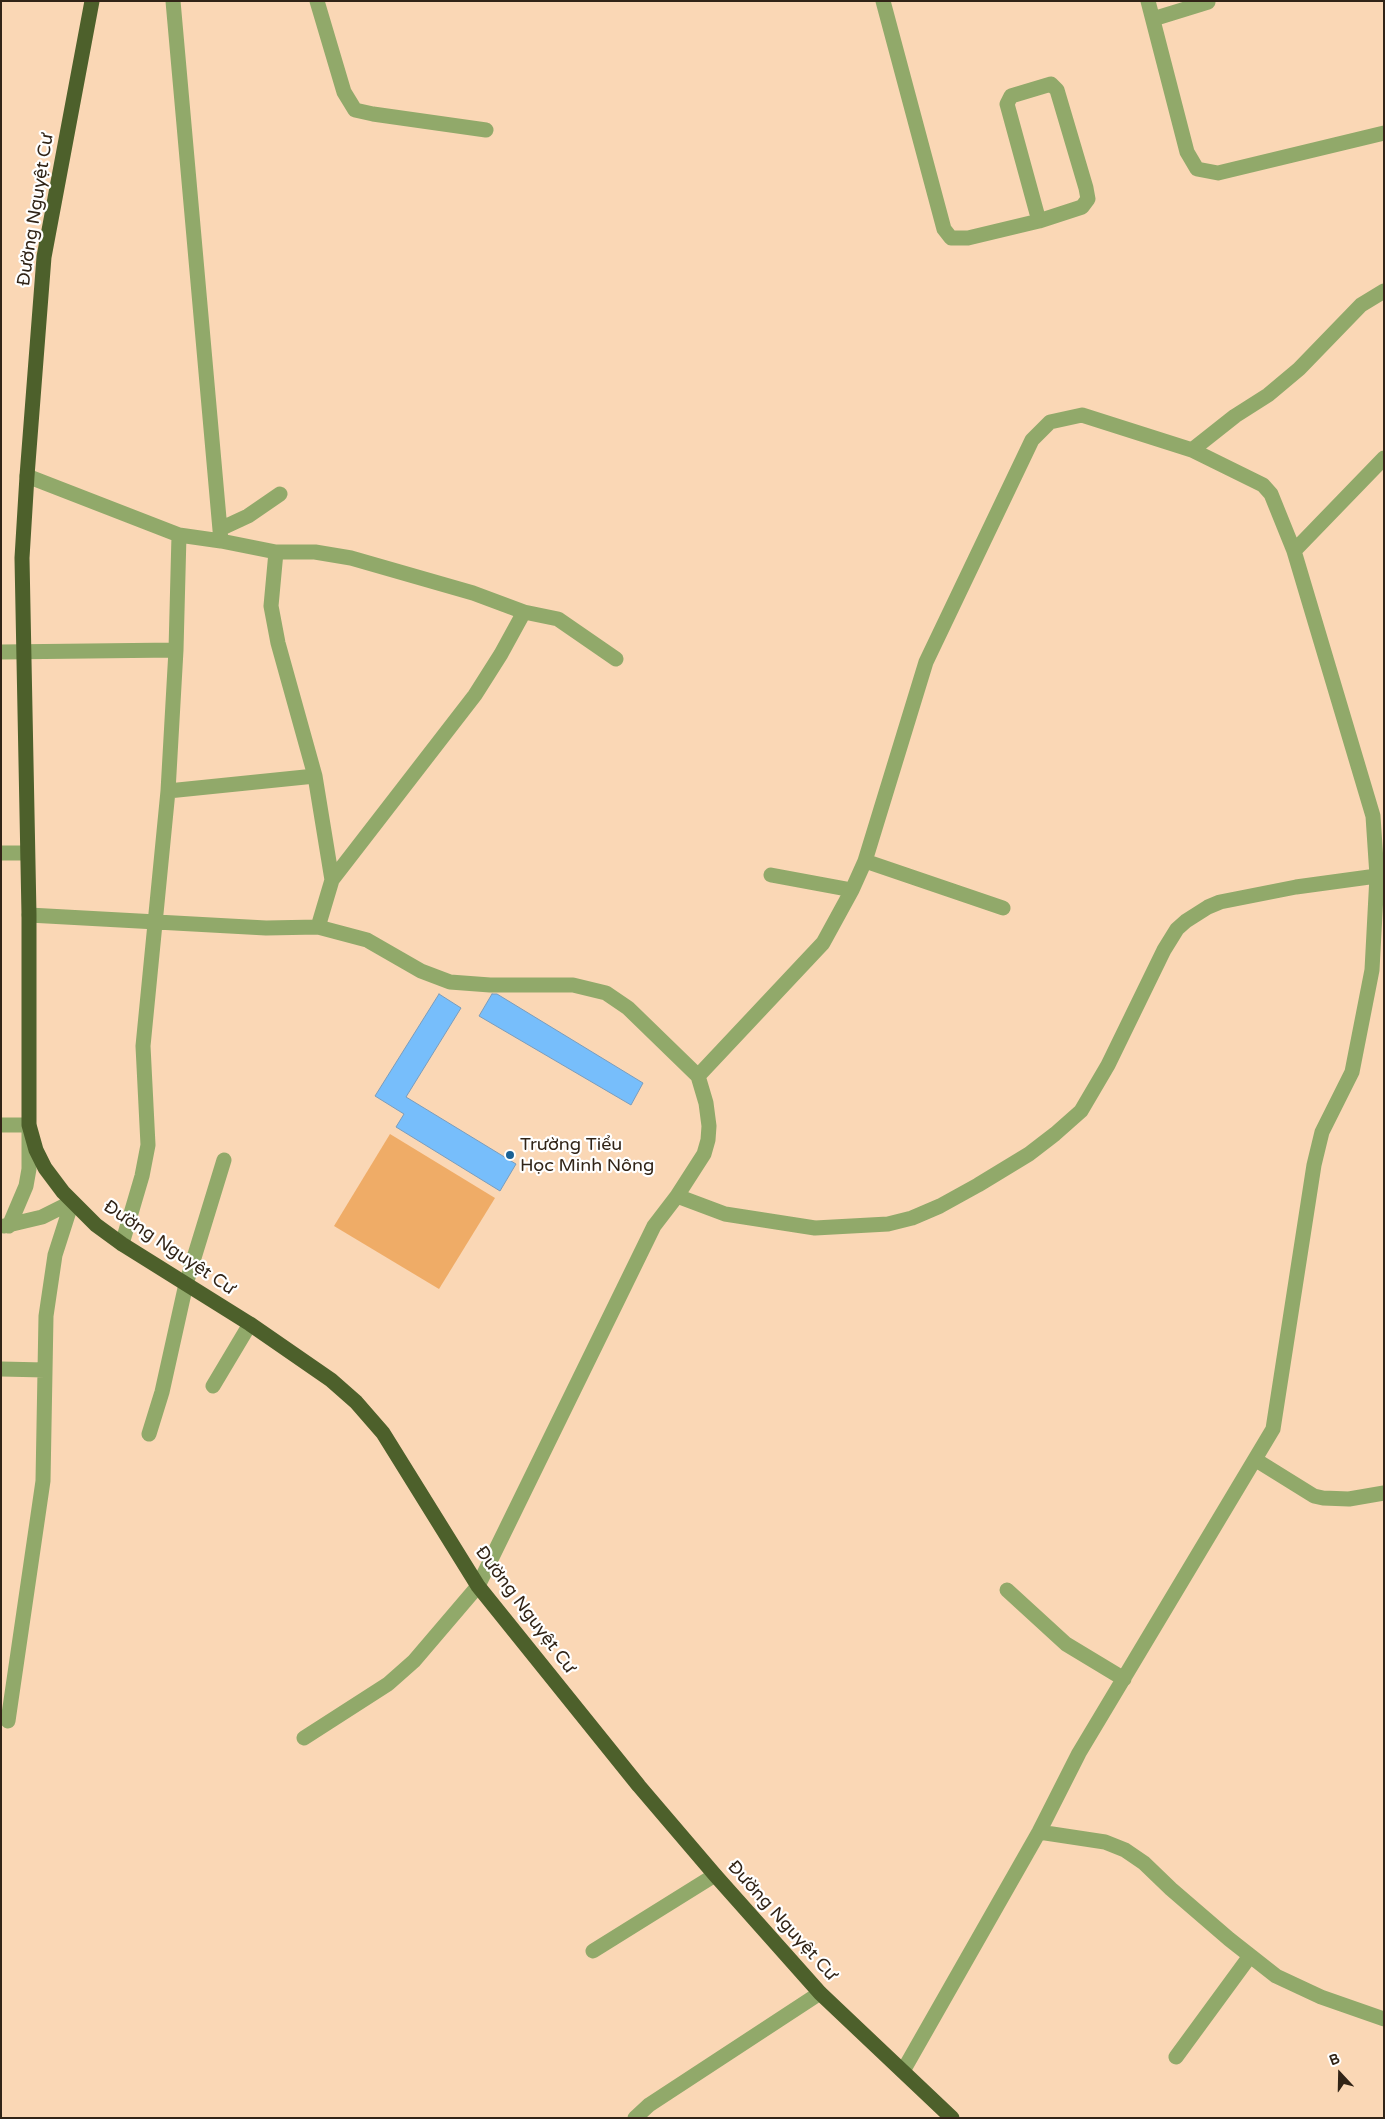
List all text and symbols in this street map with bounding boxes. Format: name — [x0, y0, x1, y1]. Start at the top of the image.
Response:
street label: Đường Nguyệt Cư — [13, 132, 59, 288]
place label: Trường Tiểu Học Minh Nông — [520, 1134, 654, 1176]
marker: Trường Tiểu Học Minh Nông — [504, 1149, 516, 1161]
street label: Đường Nguyệt Cư — [99, 1196, 239, 1300]
street label: Đường Nguyệt Cư — [470, 1542, 580, 1678]
street label: Đường Nguyệt Cư — [723, 1857, 841, 1985]
north arrow — [1315, 2049, 1365, 2099]
text: B — [1327, 2050, 1342, 2069]

